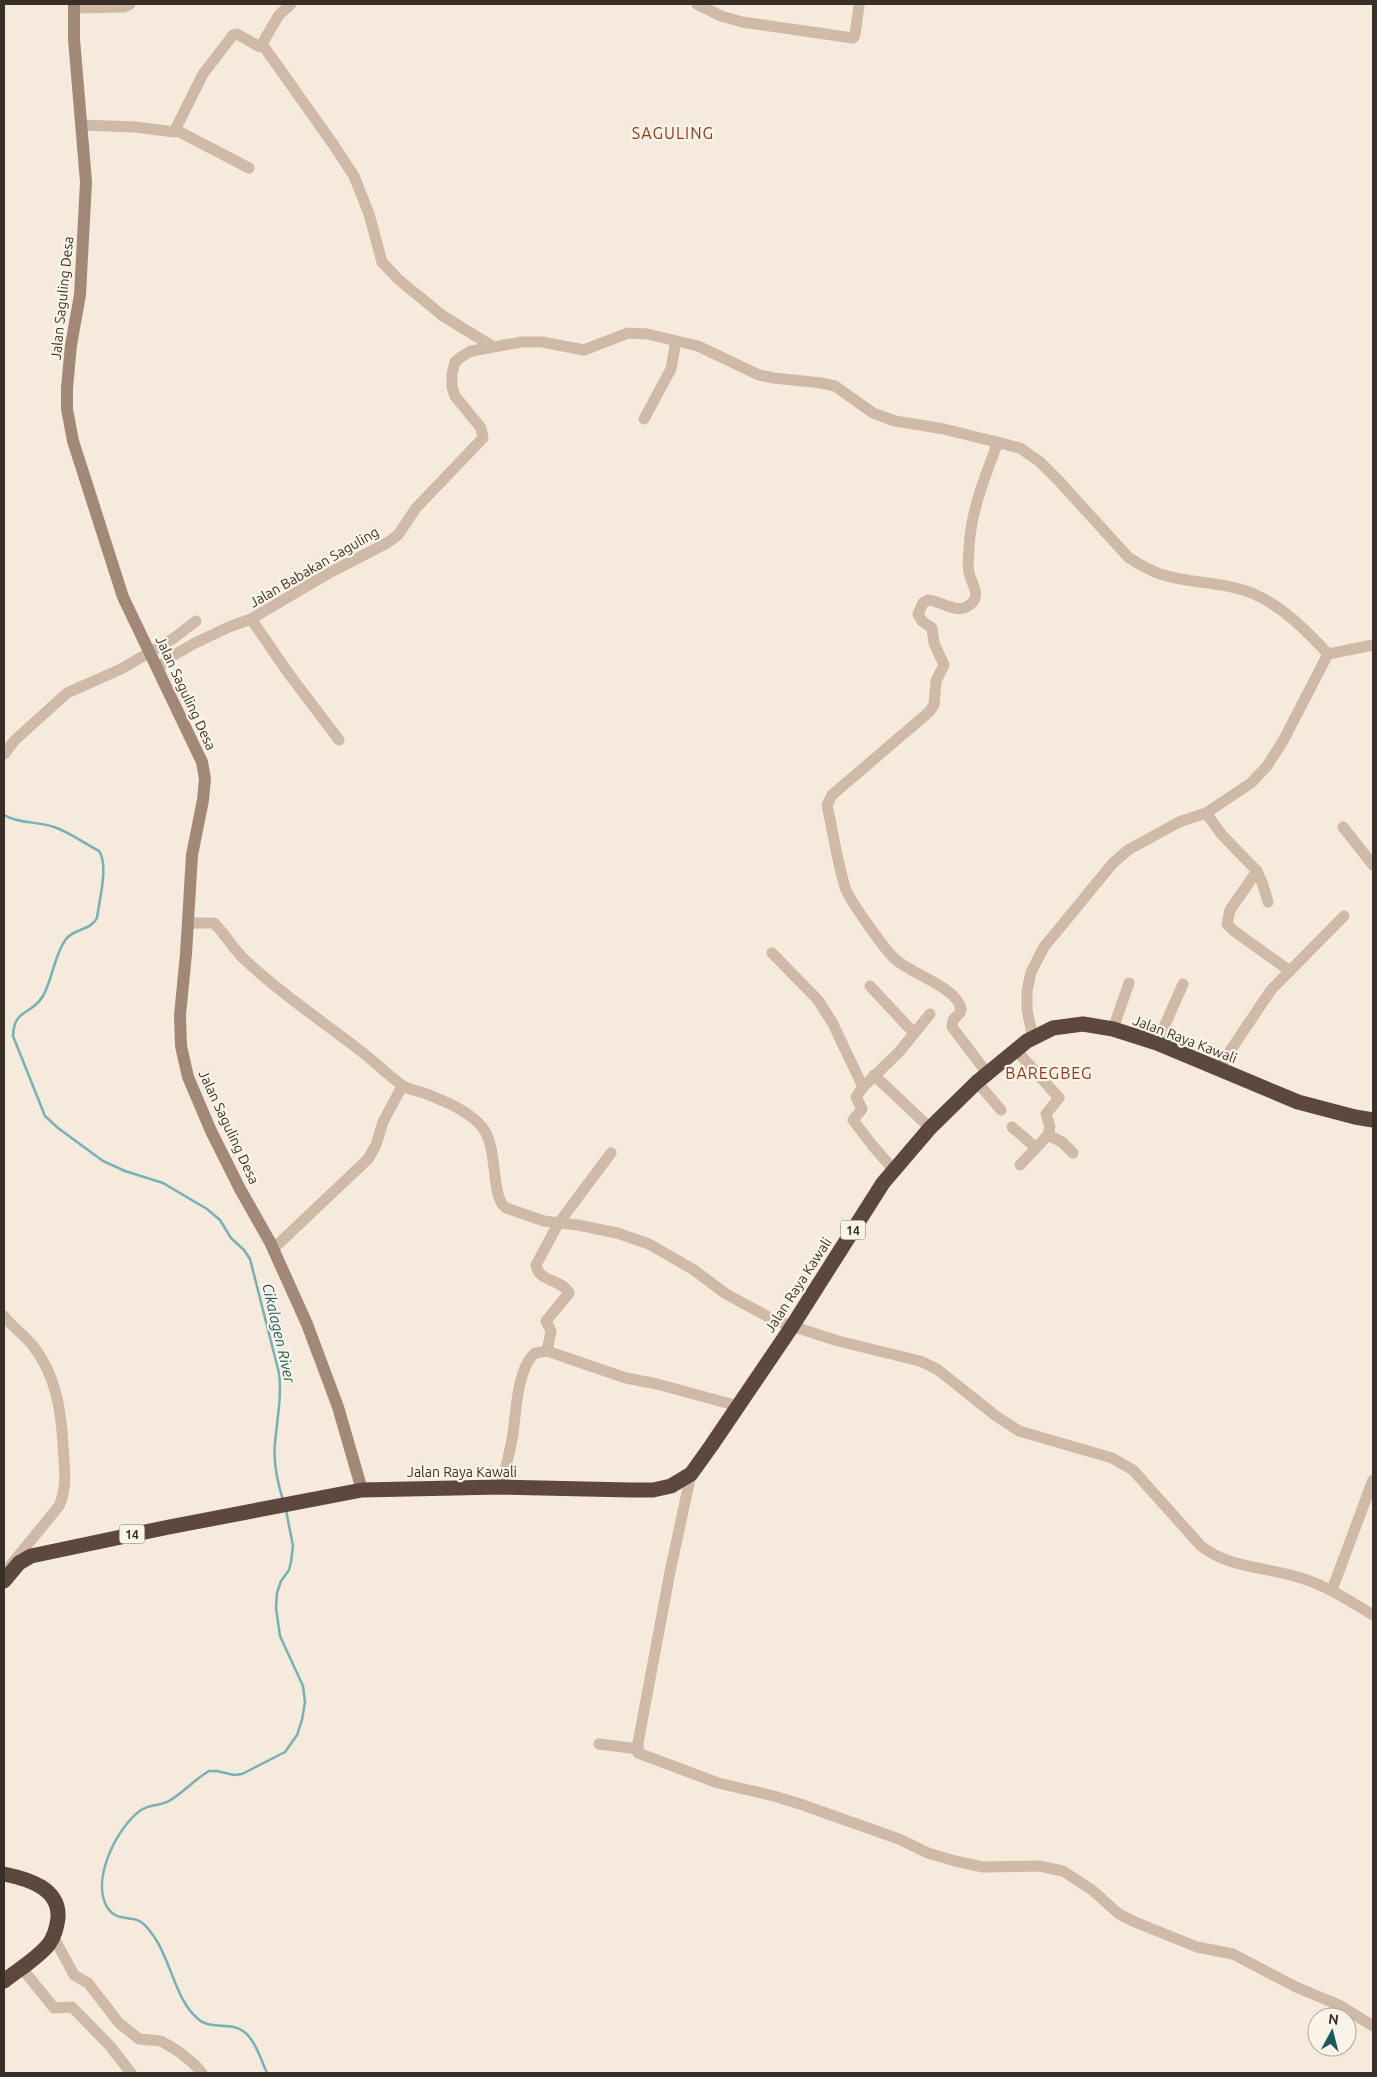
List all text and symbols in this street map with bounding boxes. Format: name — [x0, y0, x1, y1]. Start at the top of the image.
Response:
district label: SAGULING — [632, 124, 714, 142]
street label: Jalan Saguling Desa — [48, 236, 76, 360]
street label: Jalan Babakan Saguling — [246, 523, 382, 611]
street label: Jalan Saguling Desa — [153, 633, 219, 753]
street label: Jalan Raya Kawali — [1131, 1012, 1239, 1066]
district label: BAREGBEG — [1005, 1064, 1093, 1082]
street label: Jalan Saguling Desa — [196, 1067, 262, 1187]
road number: 14 — [840, 1220, 866, 1240]
street label: Jalan Raya Kawali — [761, 1235, 835, 1335]
water label: Cikalagen River — [259, 1282, 299, 1386]
street label: Jalan Raya Kawali — [407, 1464, 517, 1480]
road number: 14 — [120, 1525, 144, 1544]
north arrow — [1307, 2007, 1357, 2057]
text: N — [1327, 2011, 1340, 2028]

